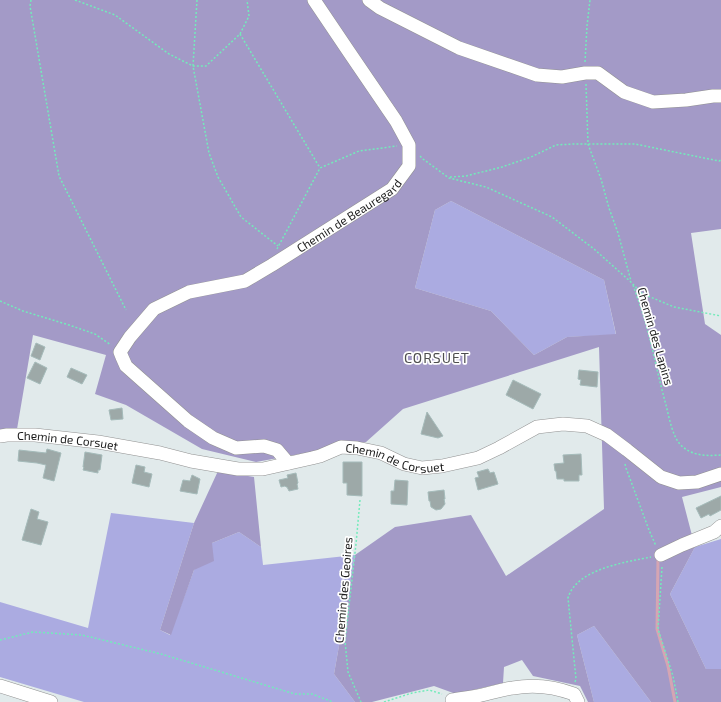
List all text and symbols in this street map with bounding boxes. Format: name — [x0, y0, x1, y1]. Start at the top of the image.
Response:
street label: Chemin de Beauregard — [294, 176, 404, 255]
street label: Chemin des Lapins — [635, 285, 677, 387]
district label: CORSUET — [404, 349, 470, 366]
street label: Chemin de Corsuet — [17, 428, 120, 453]
street label: Chemin de Corsuet — [345, 440, 445, 475]
street label: Chemin des Geoires — [331, 536, 355, 644]

